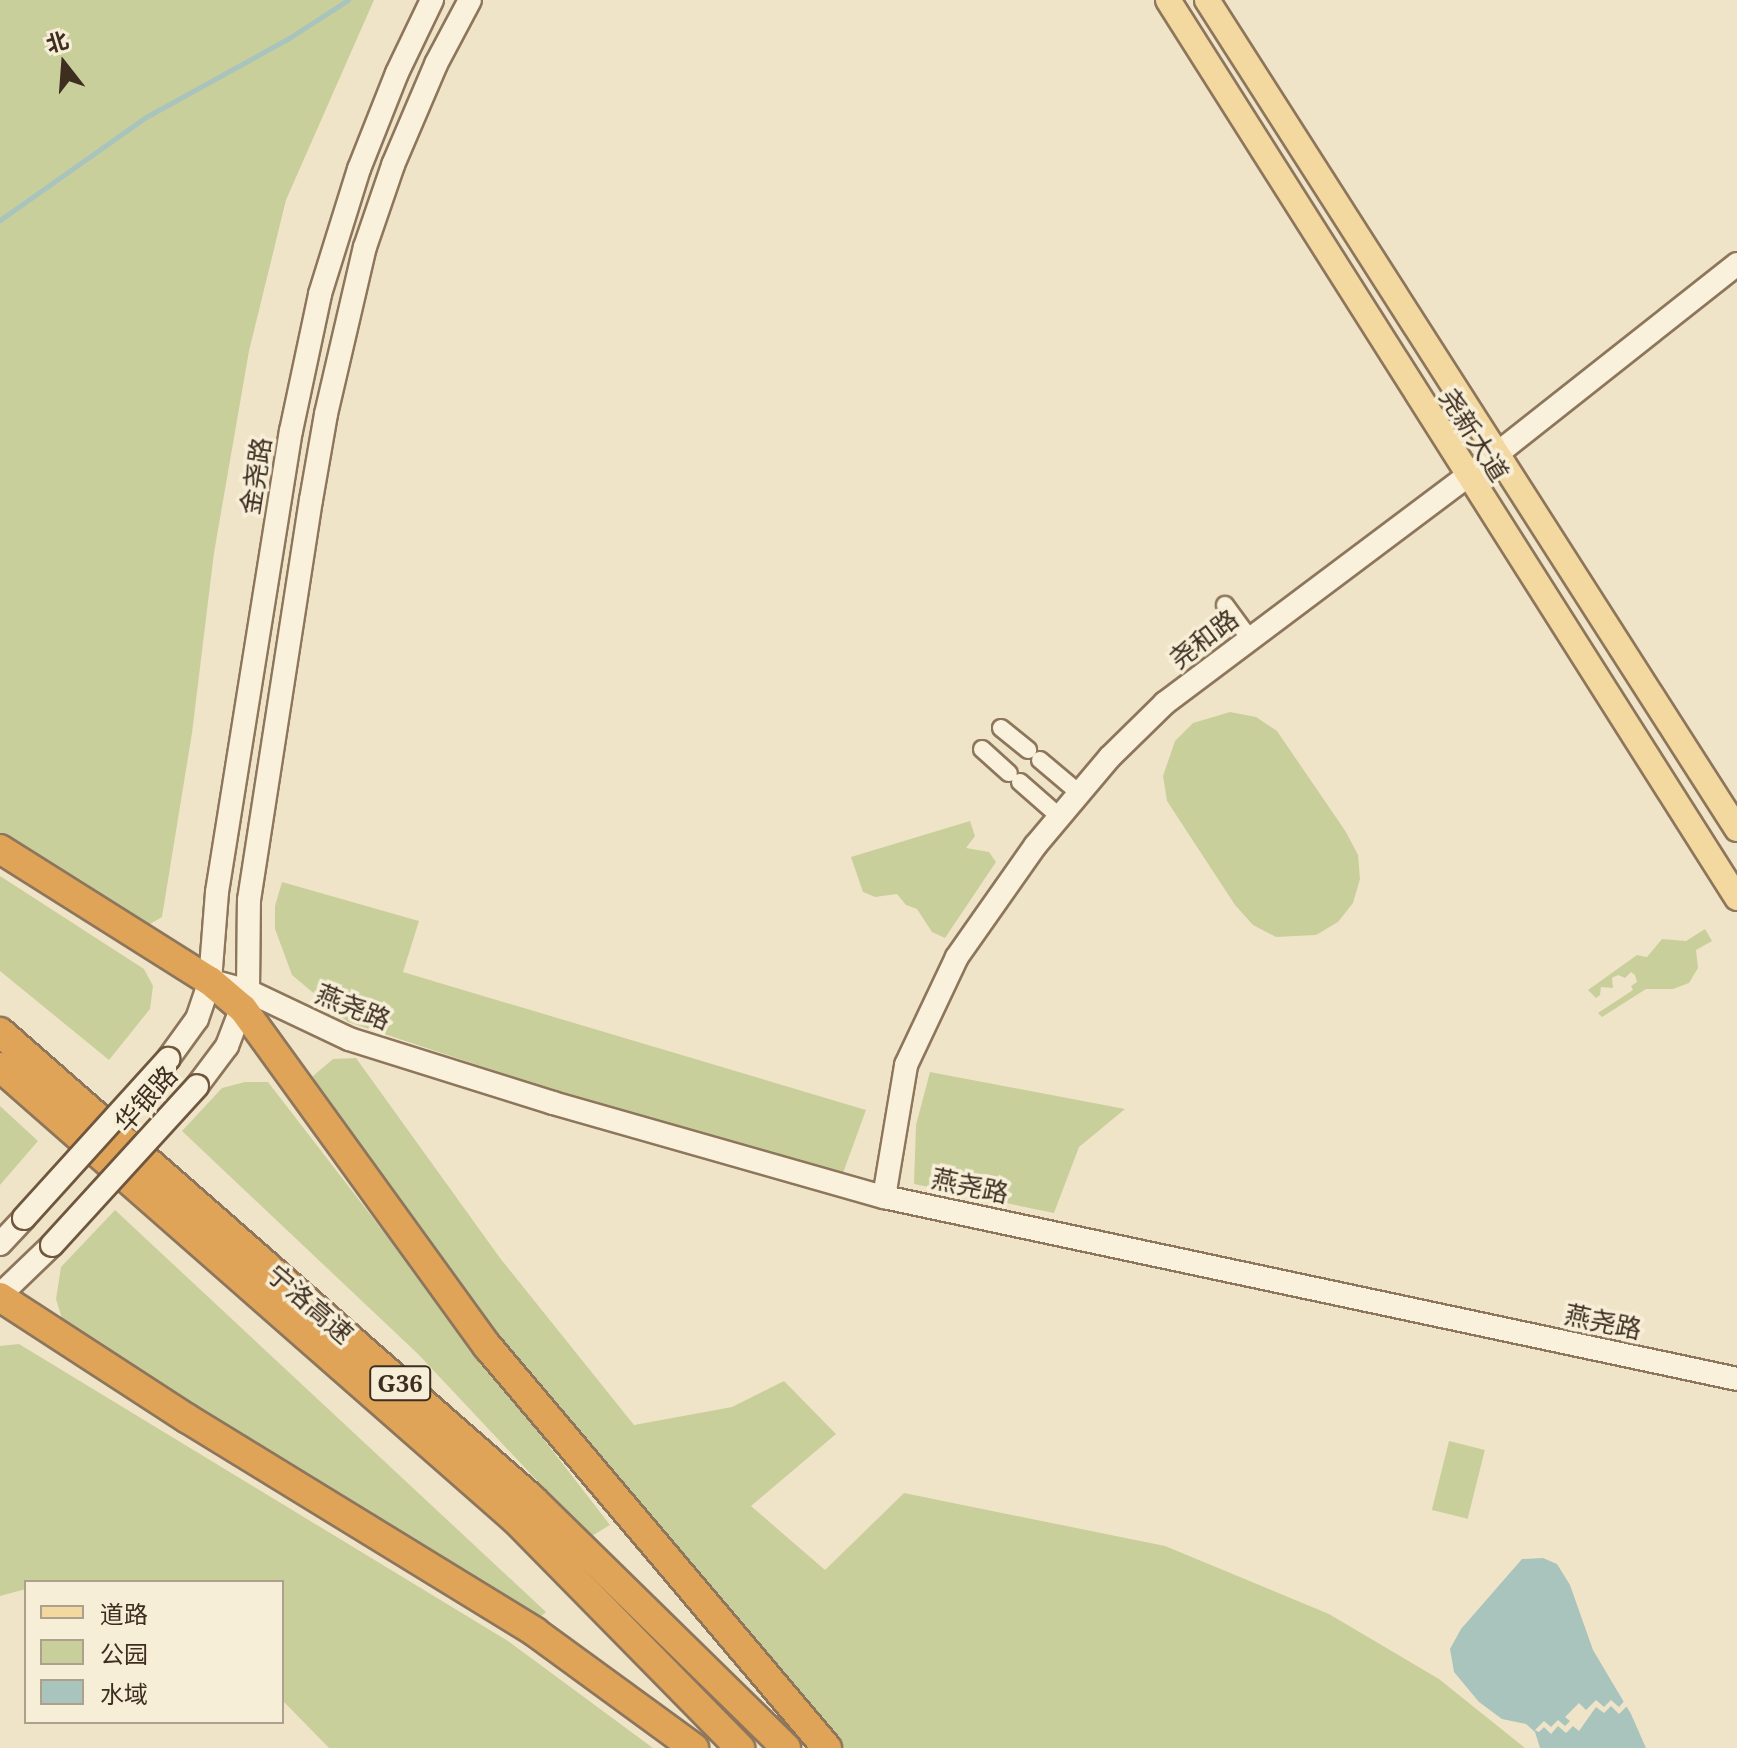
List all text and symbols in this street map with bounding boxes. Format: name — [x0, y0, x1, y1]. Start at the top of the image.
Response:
text: 北 — [42, 23, 72, 59]
north arrow — [24, 24, 104, 104]
street label: 尧新大道 — [1433, 383, 1515, 487]
street label: 金尧路 — [234, 435, 278, 517]
street label: 尧和路 — [1163, 603, 1245, 675]
street label: 燕尧路 — [311, 978, 395, 1036]
street label: 华银路 — [108, 1060, 184, 1138]
street label: 燕尧路 — [929, 1163, 1011, 1209]
street label: 宁洛高速 — [261, 1258, 359, 1350]
street label: 燕尧路 — [1562, 1299, 1644, 1345]
road number: G36 — [368, 1363, 432, 1403]
legend — [24, 1580, 284, 1724]
text: 道路 — [100, 1597, 148, 1630]
text: 公园 — [100, 1637, 148, 1670]
text: 水域 — [100, 1677, 148, 1710]

